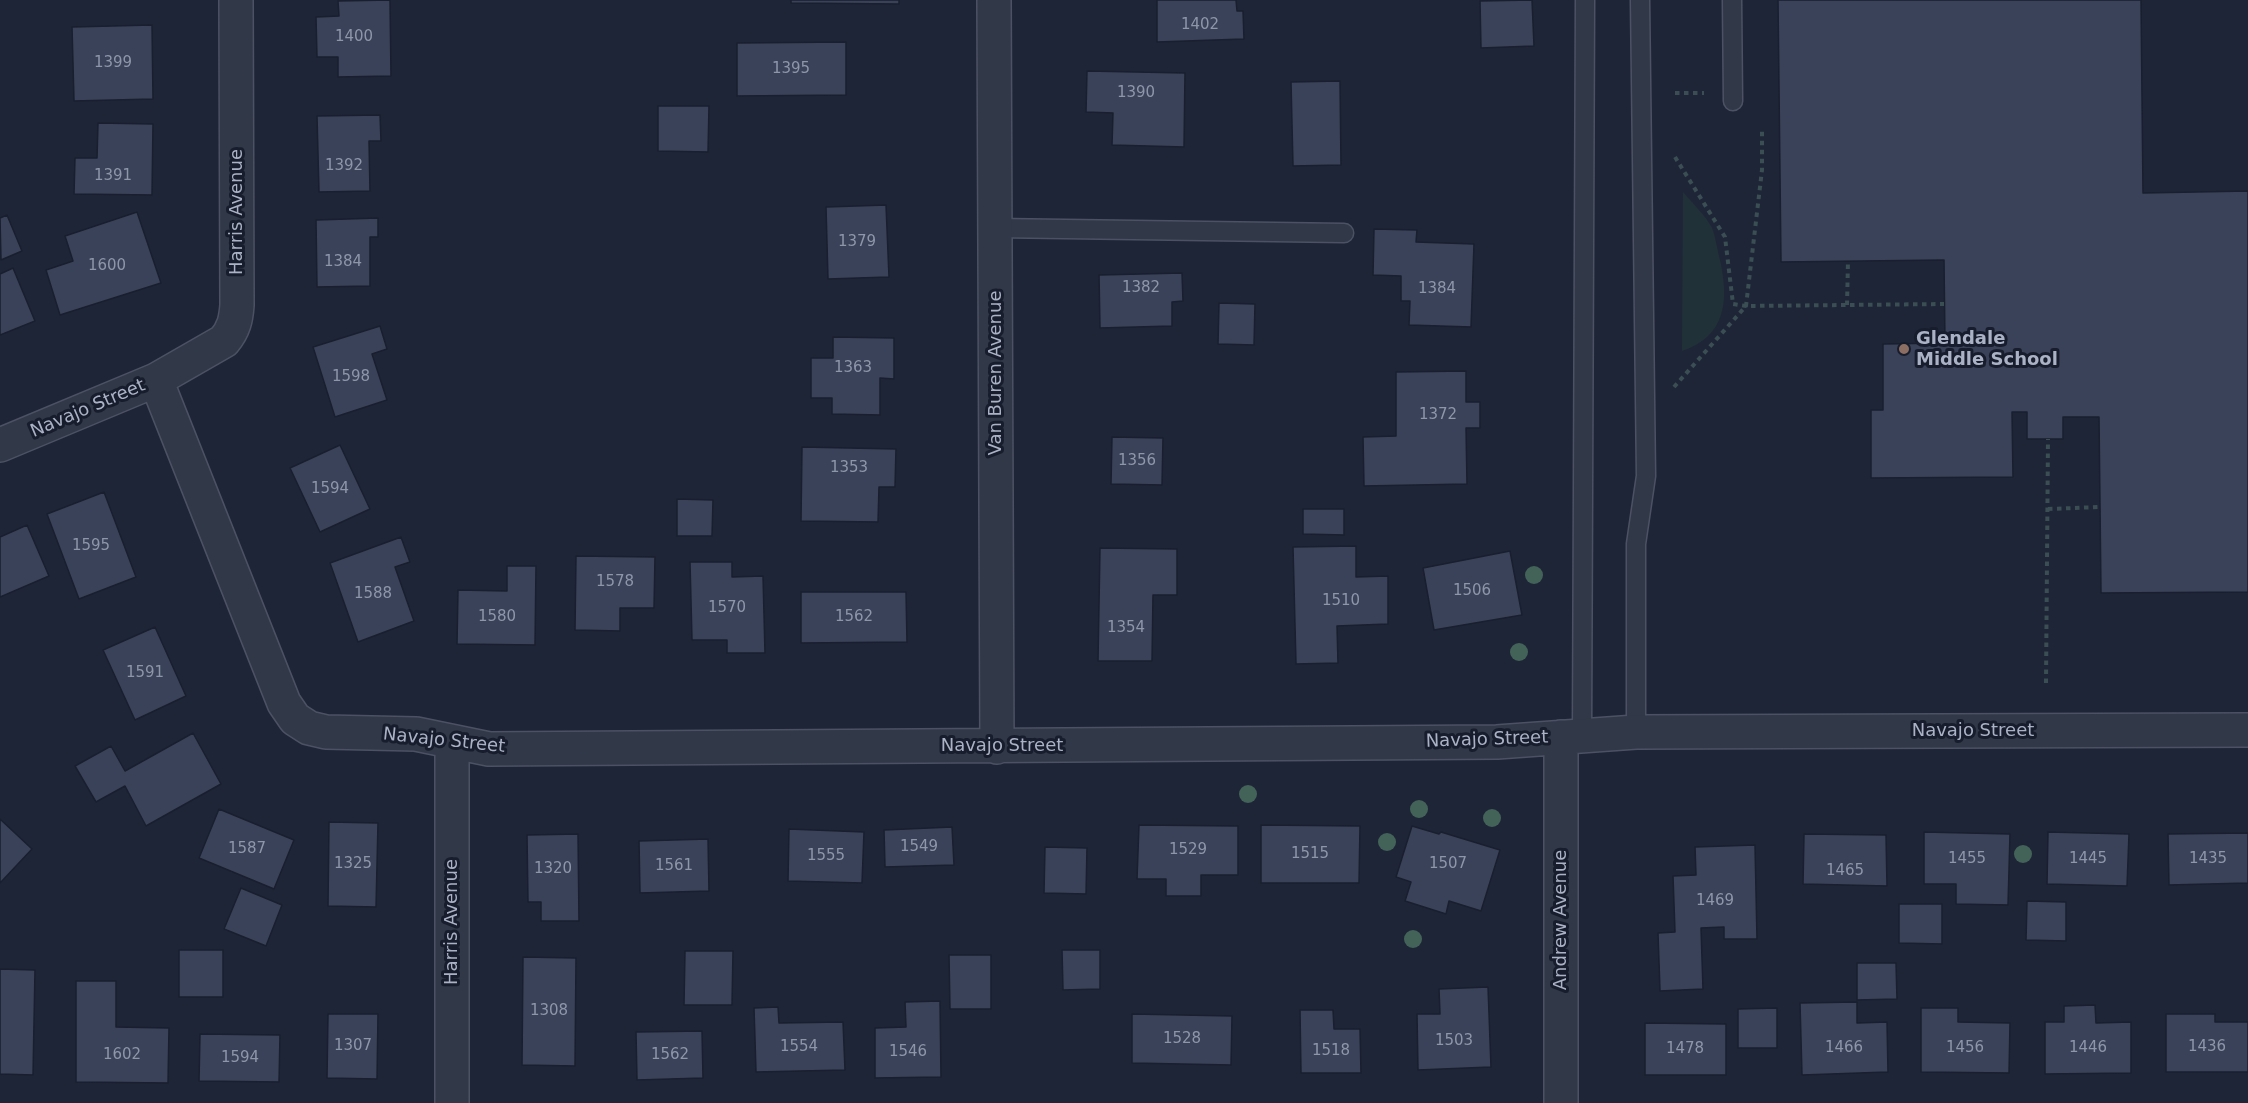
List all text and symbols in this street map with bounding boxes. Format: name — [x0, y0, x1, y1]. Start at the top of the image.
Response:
house number: 1402 — [1181, 16, 1219, 34]
house number: 1400 — [335, 28, 373, 46]
house number: 1399 — [94, 54, 132, 72]
house number: 1395 — [772, 60, 810, 78]
house number: 1390 — [1117, 84, 1155, 102]
street label: Harris Avenue — [226, 149, 248, 275]
house number: 1392 — [325, 157, 363, 175]
house number: 1391 — [94, 167, 132, 185]
house number: 1379 — [838, 233, 876, 251]
house number: 1384 — [324, 253, 362, 271]
house number: 1600 — [88, 257, 126, 275]
house number: 1382 — [1122, 279, 1160, 297]
house number: 1384 — [1418, 280, 1456, 298]
street label: Van Buren Avenue — [985, 291, 1007, 455]
place label: Glendale Middle School — [1916, 328, 2058, 370]
marker: Glendale Middle School — [1897, 342, 1911, 356]
house number: 1363 — [834, 359, 872, 377]
house number: 1598 — [332, 368, 370, 386]
street label: Navajo Street — [27, 375, 149, 443]
house number: 1372 — [1419, 406, 1457, 424]
house number: 1356 — [1118, 452, 1156, 470]
house number: 1353 — [830, 459, 868, 477]
house number: 1594 — [311, 480, 349, 498]
house number: 1595 — [72, 537, 110, 555]
house number: 1578 — [596, 573, 634, 591]
house number: 1506 — [1453, 582, 1491, 600]
house number: 1588 — [354, 585, 392, 603]
house number: 1510 — [1322, 592, 1360, 610]
house number: 1570 — [708, 599, 746, 617]
house number: 1580 — [478, 608, 516, 626]
house number: 1562 — [835, 608, 873, 626]
house number: 1354 — [1107, 619, 1145, 637]
house number: 1591 — [126, 664, 164, 682]
street label: Navajo Street — [1912, 720, 2034, 742]
street label: Navajo Street — [382, 724, 506, 758]
street label: Navajo Street — [1425, 727, 1549, 753]
street label: Navajo Street — [941, 735, 1063, 757]
house number: 1549 — [900, 838, 938, 856]
house number: 1587 — [228, 840, 266, 858]
house number: 1529 — [1169, 841, 1207, 859]
house number: 1515 — [1291, 845, 1329, 863]
house number: 1555 — [807, 847, 845, 865]
street label: Andrew Avenue — [1550, 850, 1572, 990]
house number: 1455 — [1948, 850, 1986, 868]
house number: 1445 — [2069, 850, 2107, 868]
house number: 1435 — [2189, 850, 2227, 868]
house number: 1325 — [334, 855, 372, 873]
house number: 1507 — [1429, 855, 1467, 873]
house number: 1561 — [655, 857, 693, 875]
street label: Harris Avenue — [441, 859, 463, 985]
house number: 1320 — [534, 860, 572, 878]
house number: 1465 — [1826, 862, 1864, 880]
house number: 1469 — [1696, 892, 1734, 910]
house number: 1308 — [530, 1002, 568, 1020]
house number: 1528 — [1163, 1030, 1201, 1048]
house number: 1503 — [1435, 1032, 1473, 1050]
house number: 1307 — [334, 1037, 372, 1055]
house number: 1554 — [780, 1038, 818, 1056]
house number: 1436 — [2188, 1038, 2226, 1056]
house number: 1466 — [1825, 1039, 1863, 1057]
house number: 1456 — [1946, 1039, 1984, 1057]
house number: 1446 — [2069, 1039, 2107, 1057]
house number: 1478 — [1666, 1040, 1704, 1058]
house number: 1518 — [1312, 1042, 1350, 1060]
house number: 1546 — [889, 1043, 927, 1061]
house number: 1602 — [103, 1046, 141, 1064]
house number: 1562 — [651, 1046, 689, 1064]
house number: 1594 — [221, 1049, 259, 1067]

